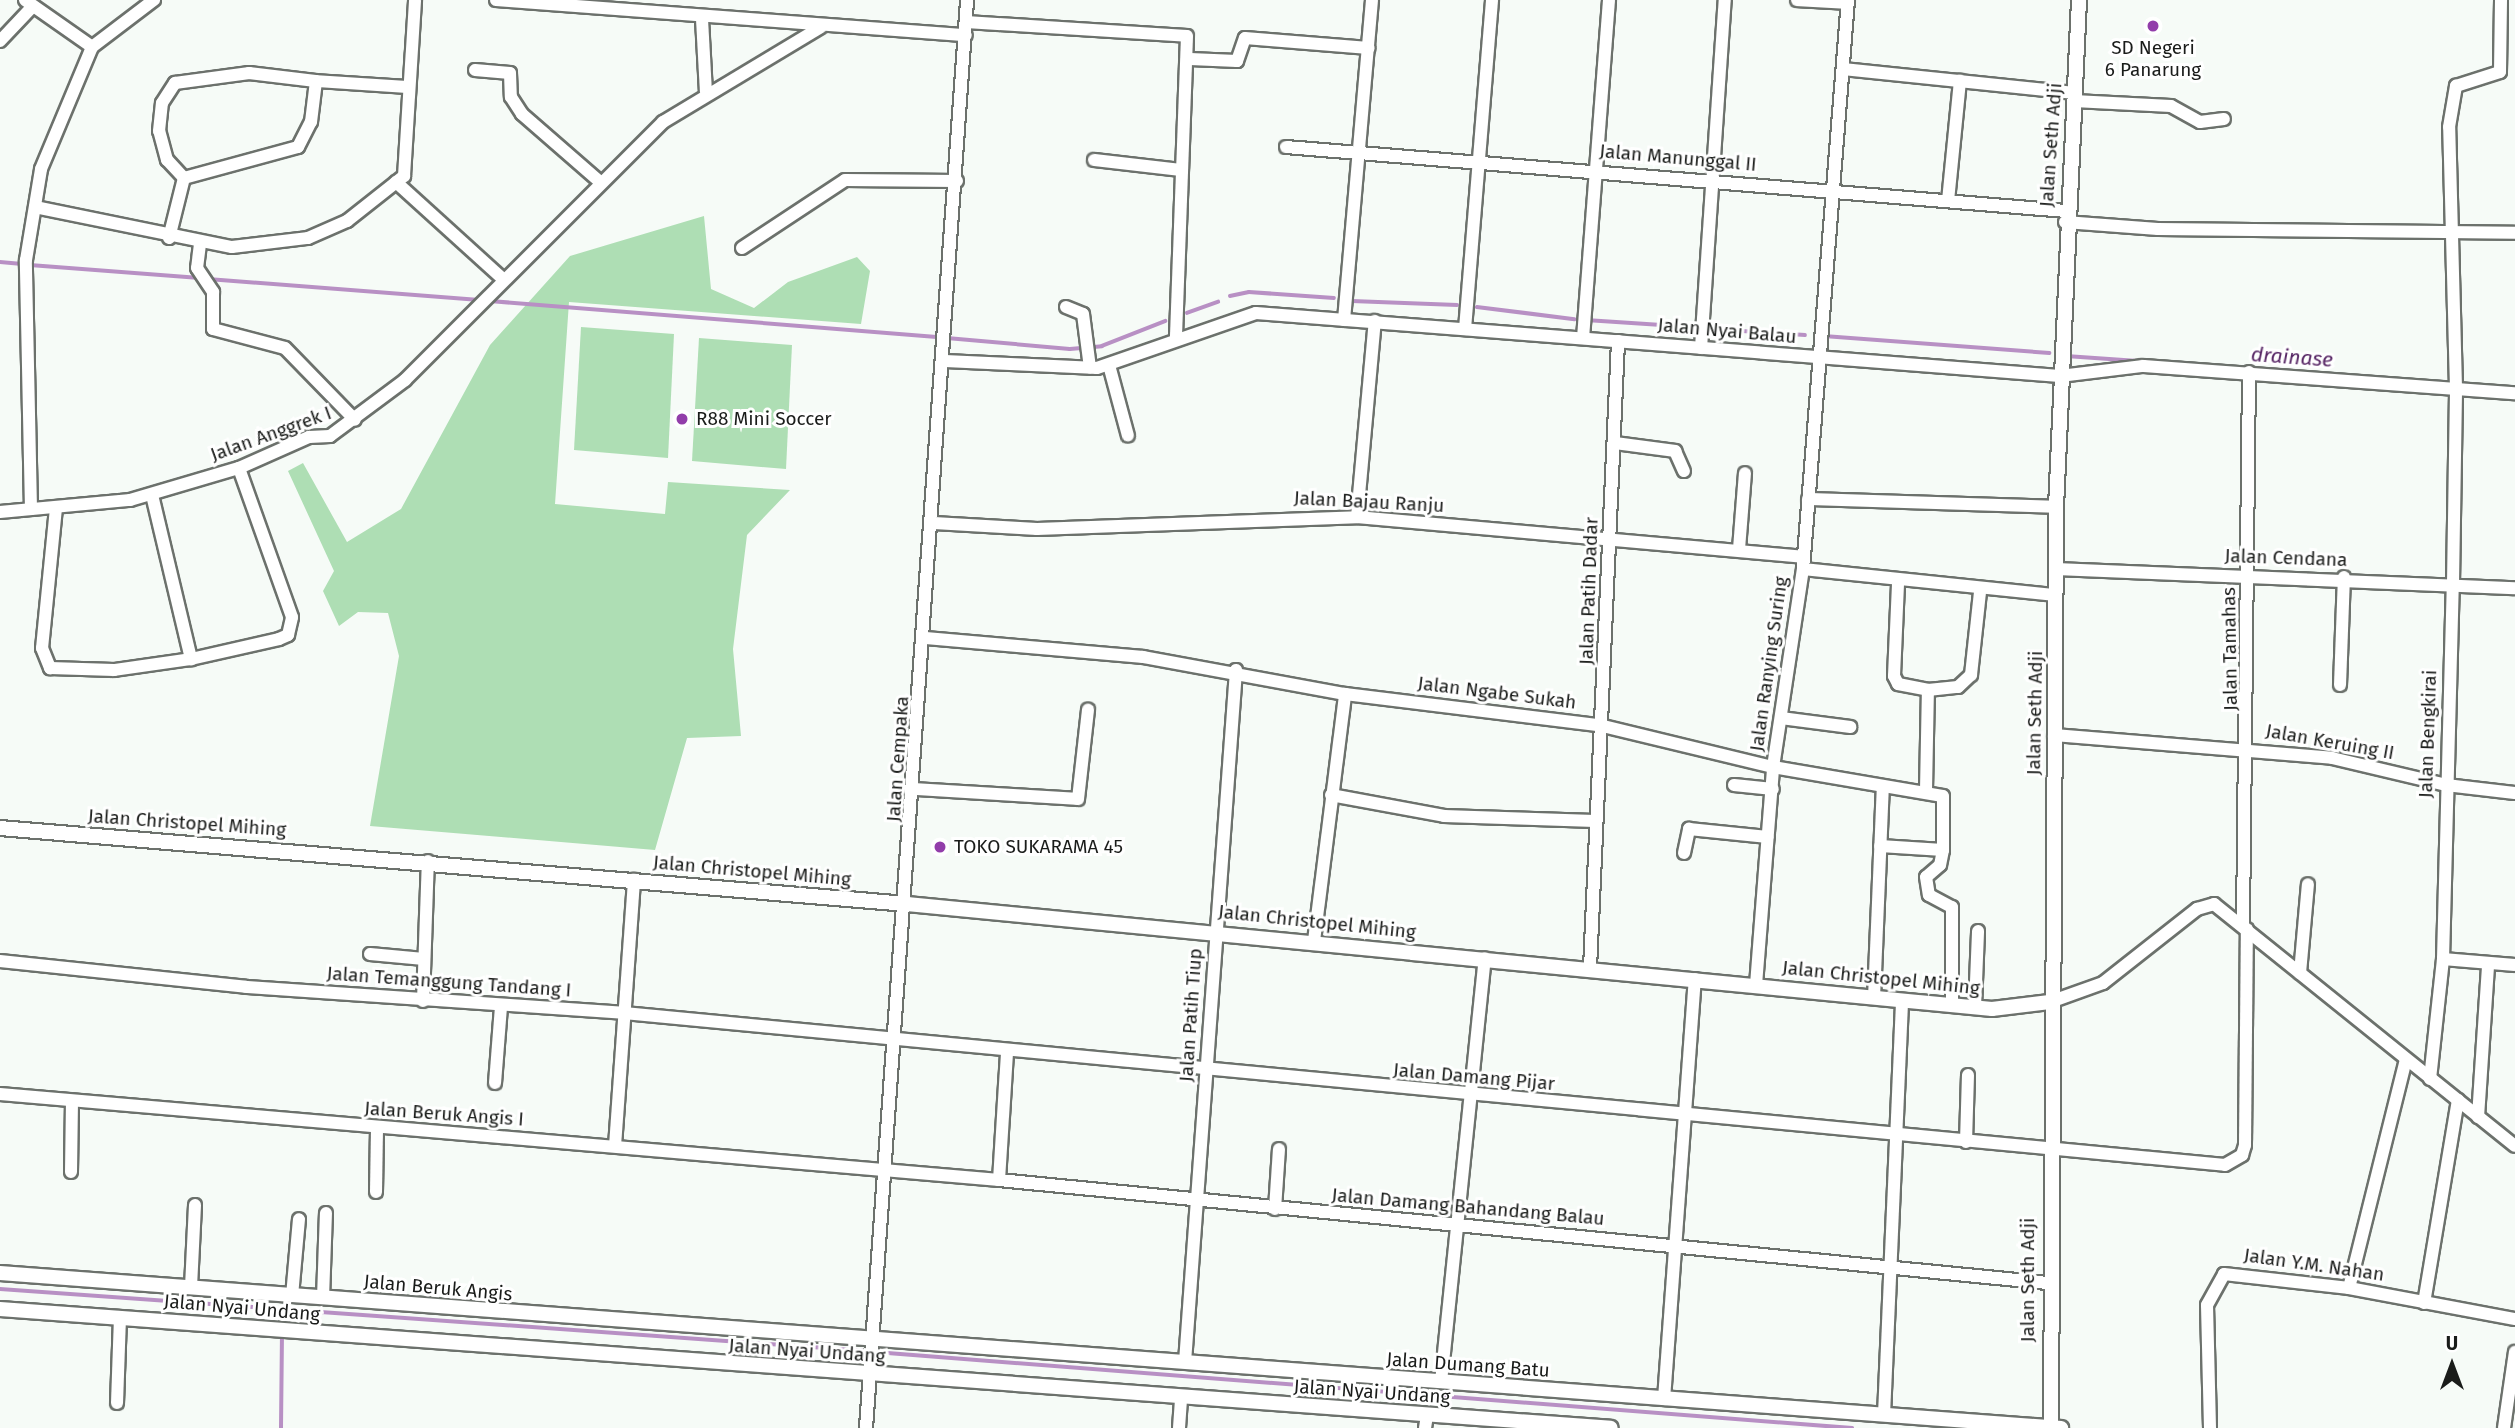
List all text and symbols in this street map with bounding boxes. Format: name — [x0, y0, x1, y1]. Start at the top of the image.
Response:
marker: SD Negeri 6 Panarung — [2145, 18, 2161, 34]
place label: SD Negeri 6 Panarung — [2105, 37, 2201, 81]
street label: Jalan Seth Adji — [2035, 82, 2067, 208]
street label: Jalan Manunggal II — [1598, 140, 1758, 176]
street label: Jalan Nyai Balau — [1657, 314, 1797, 348]
water label: drainase — [2250, 342, 2334, 372]
street label: Jalan Anggrek I — [207, 402, 335, 466]
place label: R88 Mini Soccer — [696, 408, 832, 430]
marker: R88 Mini Soccer — [674, 411, 690, 427]
street label: Jalan Bajau Ranju — [1293, 487, 1445, 517]
street label: Jalan Patih Dadar — [1575, 517, 1603, 665]
street label: Jalan Cendana — [2224, 544, 2348, 572]
street label: Jalan Ranying Suring — [1745, 575, 1793, 753]
street label: Jalan Tamahas — [2218, 587, 2242, 711]
street label: Jalan Seth Adji — [2023, 651, 2047, 775]
street label: Jalan Bengkirai — [2414, 669, 2442, 799]
street label: Jalan Ngabe Sukah — [1416, 672, 1578, 714]
street label: Jalan Cempaka — [882, 695, 914, 823]
street label: Jalan Keruing II — [2264, 719, 2396, 765]
street label: Jalan Christopel Mihing — [87, 805, 287, 841]
place label: TOKO SUKARAMA 45 — [954, 836, 1123, 858]
marker: TOKO SUKARAMA 45 — [932, 839, 948, 855]
street label: Jalan Christopel Mihing — [652, 851, 852, 891]
street label: Jalan Christopel Mihing — [1217, 900, 1417, 944]
street label: Jalan Patih Tiup — [1175, 947, 1207, 1083]
street label: Jalan Christopel Mihing — [1781, 956, 1981, 1000]
street label: Jalan Temanggung Tandang I — [326, 962, 572, 1002]
street label: Jalan Damang Pijar — [1392, 1059, 1556, 1095]
street label: Jalan Beruk Angis I — [364, 1097, 524, 1131]
street label: Jalan Damang Bahandang Balau — [1331, 1184, 1605, 1230]
street label: Jalan Seth Adji — [2017, 1218, 2039, 1342]
street label: Jalan Y.M. Nahan — [2242, 1244, 2386, 1286]
street label: Jalan Beruk Angis — [363, 1270, 513, 1306]
street label: Jalan Nyai Undang — [163, 1290, 321, 1326]
north arrow — [2417, 1330, 2487, 1400]
text: U — [2446, 1332, 2458, 1355]
street label: Jalan Nyai Undang — [728, 1334, 886, 1368]
street label: Jalan Dumang Batu — [1386, 1348, 1550, 1382]
street label: Jalan Nyai Undang — [1293, 1375, 1451, 1409]

